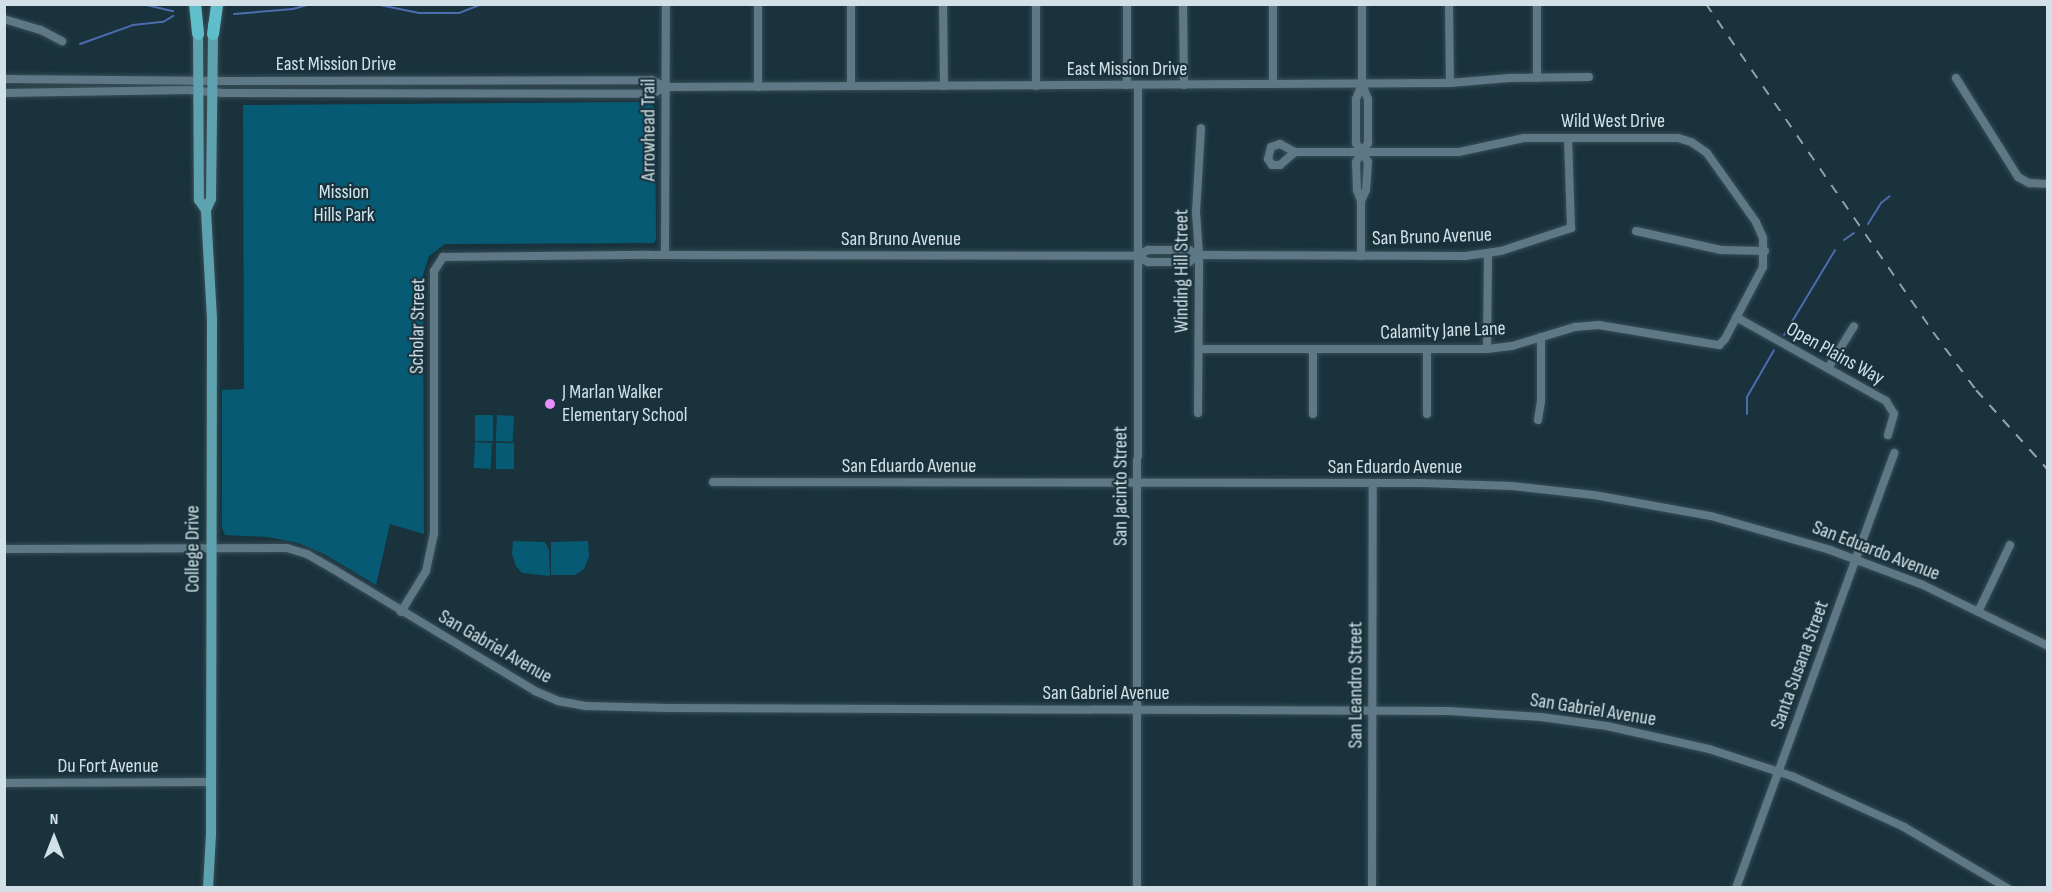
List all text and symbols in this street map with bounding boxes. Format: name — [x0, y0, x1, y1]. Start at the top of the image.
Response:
street label: East Mission Drive — [276, 52, 396, 76]
street label: East Mission Drive — [1067, 57, 1187, 81]
street label: Arrowhead Trail — [637, 79, 661, 181]
street label: Wild West Drive — [1561, 109, 1665, 133]
park label: Mission Hills Park — [314, 181, 374, 228]
street label: Winding Hill Street — [1170, 209, 1194, 333]
street label: San Bruno Avenue — [1372, 223, 1492, 251]
street label: San Bruno Avenue — [841, 227, 961, 251]
street label: Scholar Street — [405, 278, 431, 374]
street label: Calamity Jane Lane — [1380, 317, 1506, 345]
street label: Open Plains Way — [1782, 317, 1888, 391]
place label: J Marlan Walker Elementary School — [562, 380, 688, 427]
marker: J Marlan Walker Elementary School — [543, 397, 557, 411]
street label: San Jacinto Street — [1109, 426, 1133, 546]
street label: San Eduardo Avenue — [842, 454, 976, 478]
street label: San Eduardo Avenue — [1328, 455, 1462, 479]
street label: College Drive — [181, 505, 205, 593]
street label: San Eduardo Avenue — [1809, 516, 1943, 586]
street label: Santa Susana Street — [1766, 597, 1834, 733]
street label: San Gabriel Avenue — [434, 605, 556, 689]
street label: San Leandro Street — [1344, 622, 1368, 748]
street label: San Gabriel Avenue — [1042, 681, 1170, 705]
street label: San Gabriel Avenue — [1528, 688, 1658, 732]
street label: Du Fort Avenue — [57, 754, 159, 778]
north arrow — [24, 808, 84, 868]
text: N — [50, 810, 58, 829]

